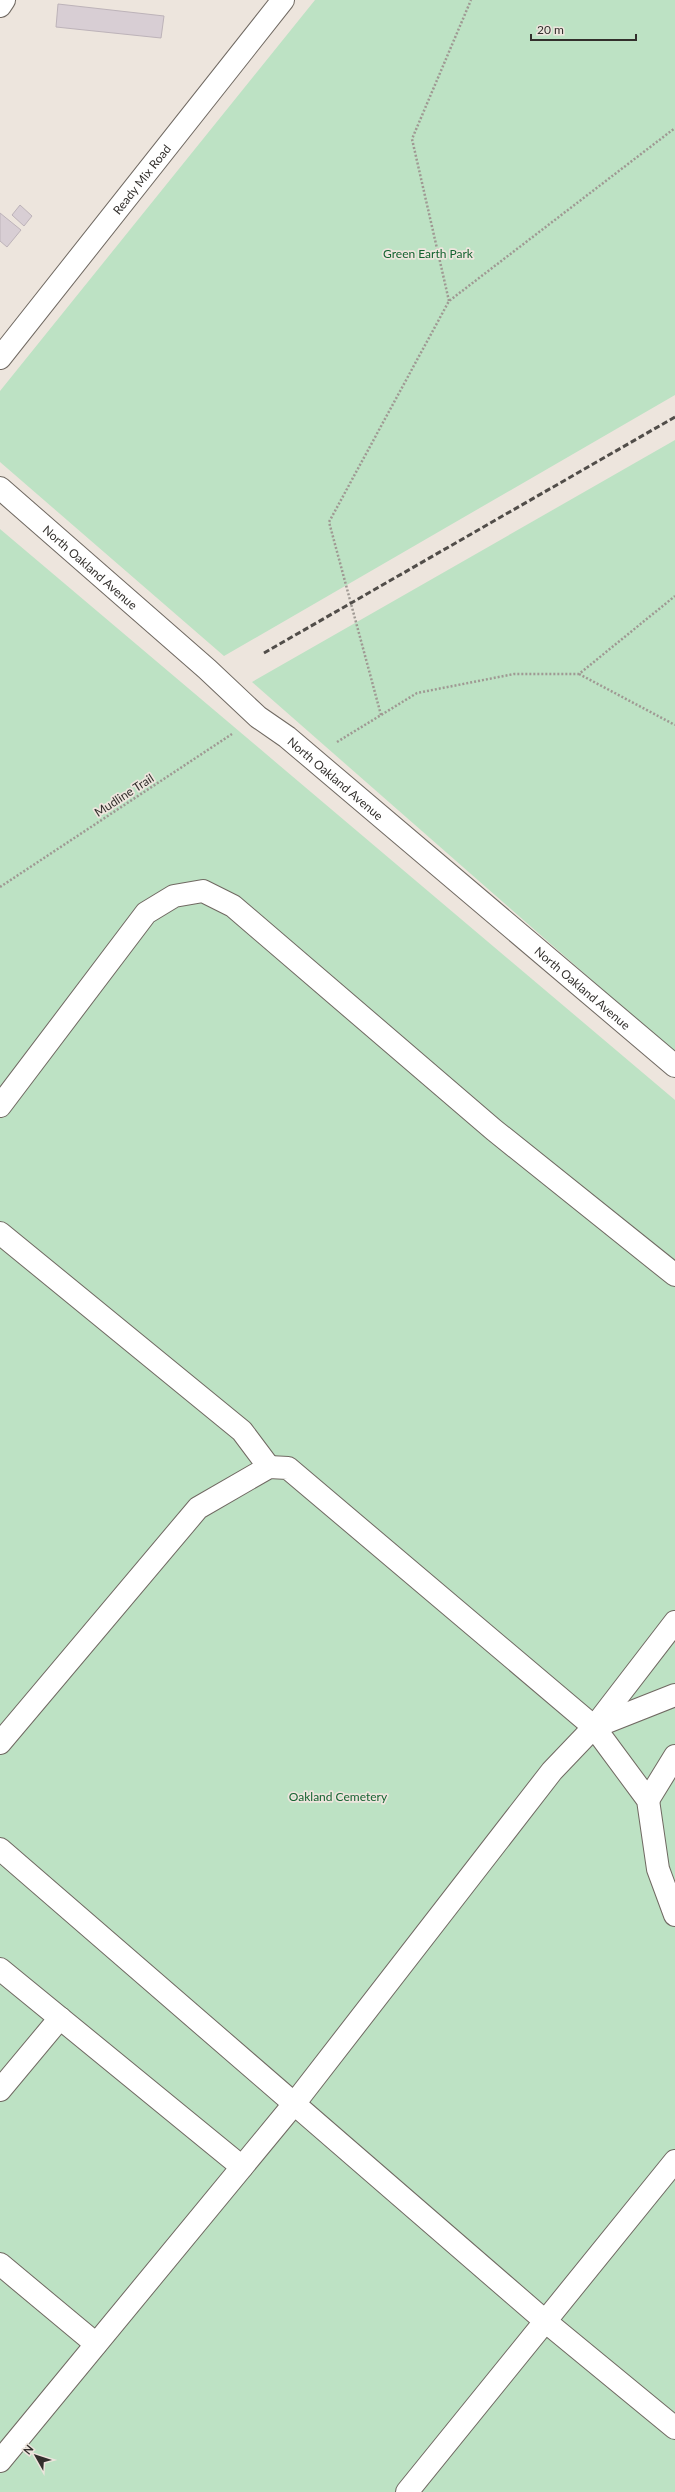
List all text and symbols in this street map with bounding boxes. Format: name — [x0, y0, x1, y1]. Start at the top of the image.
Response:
scale bar — [531, 16, 636, 42]
text: 20 m — [537, 22, 564, 37]
street label: Ready Mix Road — [109, 141, 174, 217]
park label: Green Earth Park — [383, 246, 474, 261]
street label: North Oakland Avenue — [40, 522, 141, 612]
street label: North Oakland Avenue — [285, 734, 386, 823]
street label: Mudline Trail — [92, 770, 156, 820]
street label: North Oakland Avenue — [532, 943, 634, 1032]
park label: Oakland Cemetery — [289, 1789, 388, 1804]
north arrow — [16, 2436, 56, 2476]
text: N — [20, 2442, 36, 2457]

